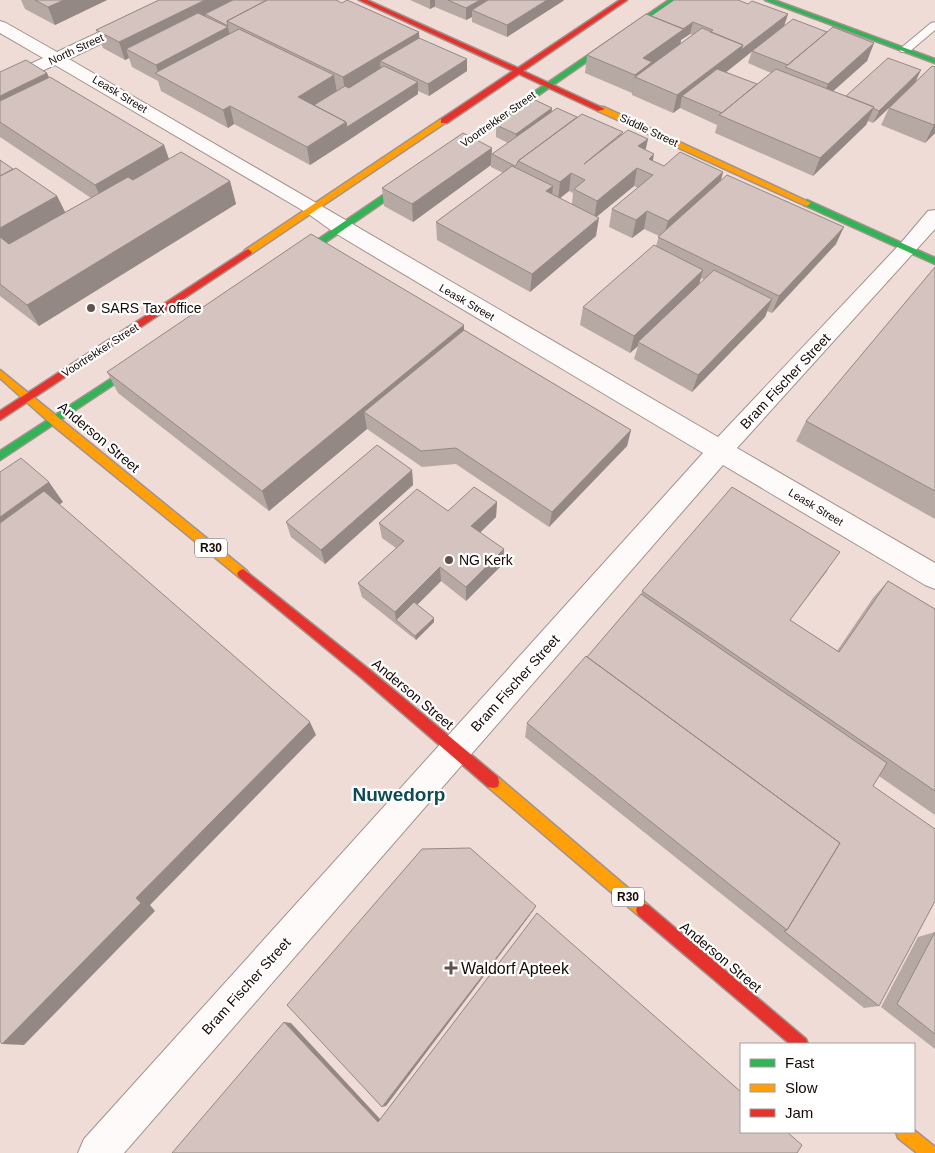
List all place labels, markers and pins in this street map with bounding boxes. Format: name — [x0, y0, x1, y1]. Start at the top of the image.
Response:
place label: SARS Tax office — [101, 300, 202, 316]
marker: SARS Tax office — [85, 302, 97, 314]
place label: NG Kerk — [459, 552, 514, 568]
marker: NG Kerk — [443, 554, 455, 566]
place label: Waldorf Apteek — [461, 960, 570, 977]
marker: Waldorf Apteek — [445, 962, 457, 974]

